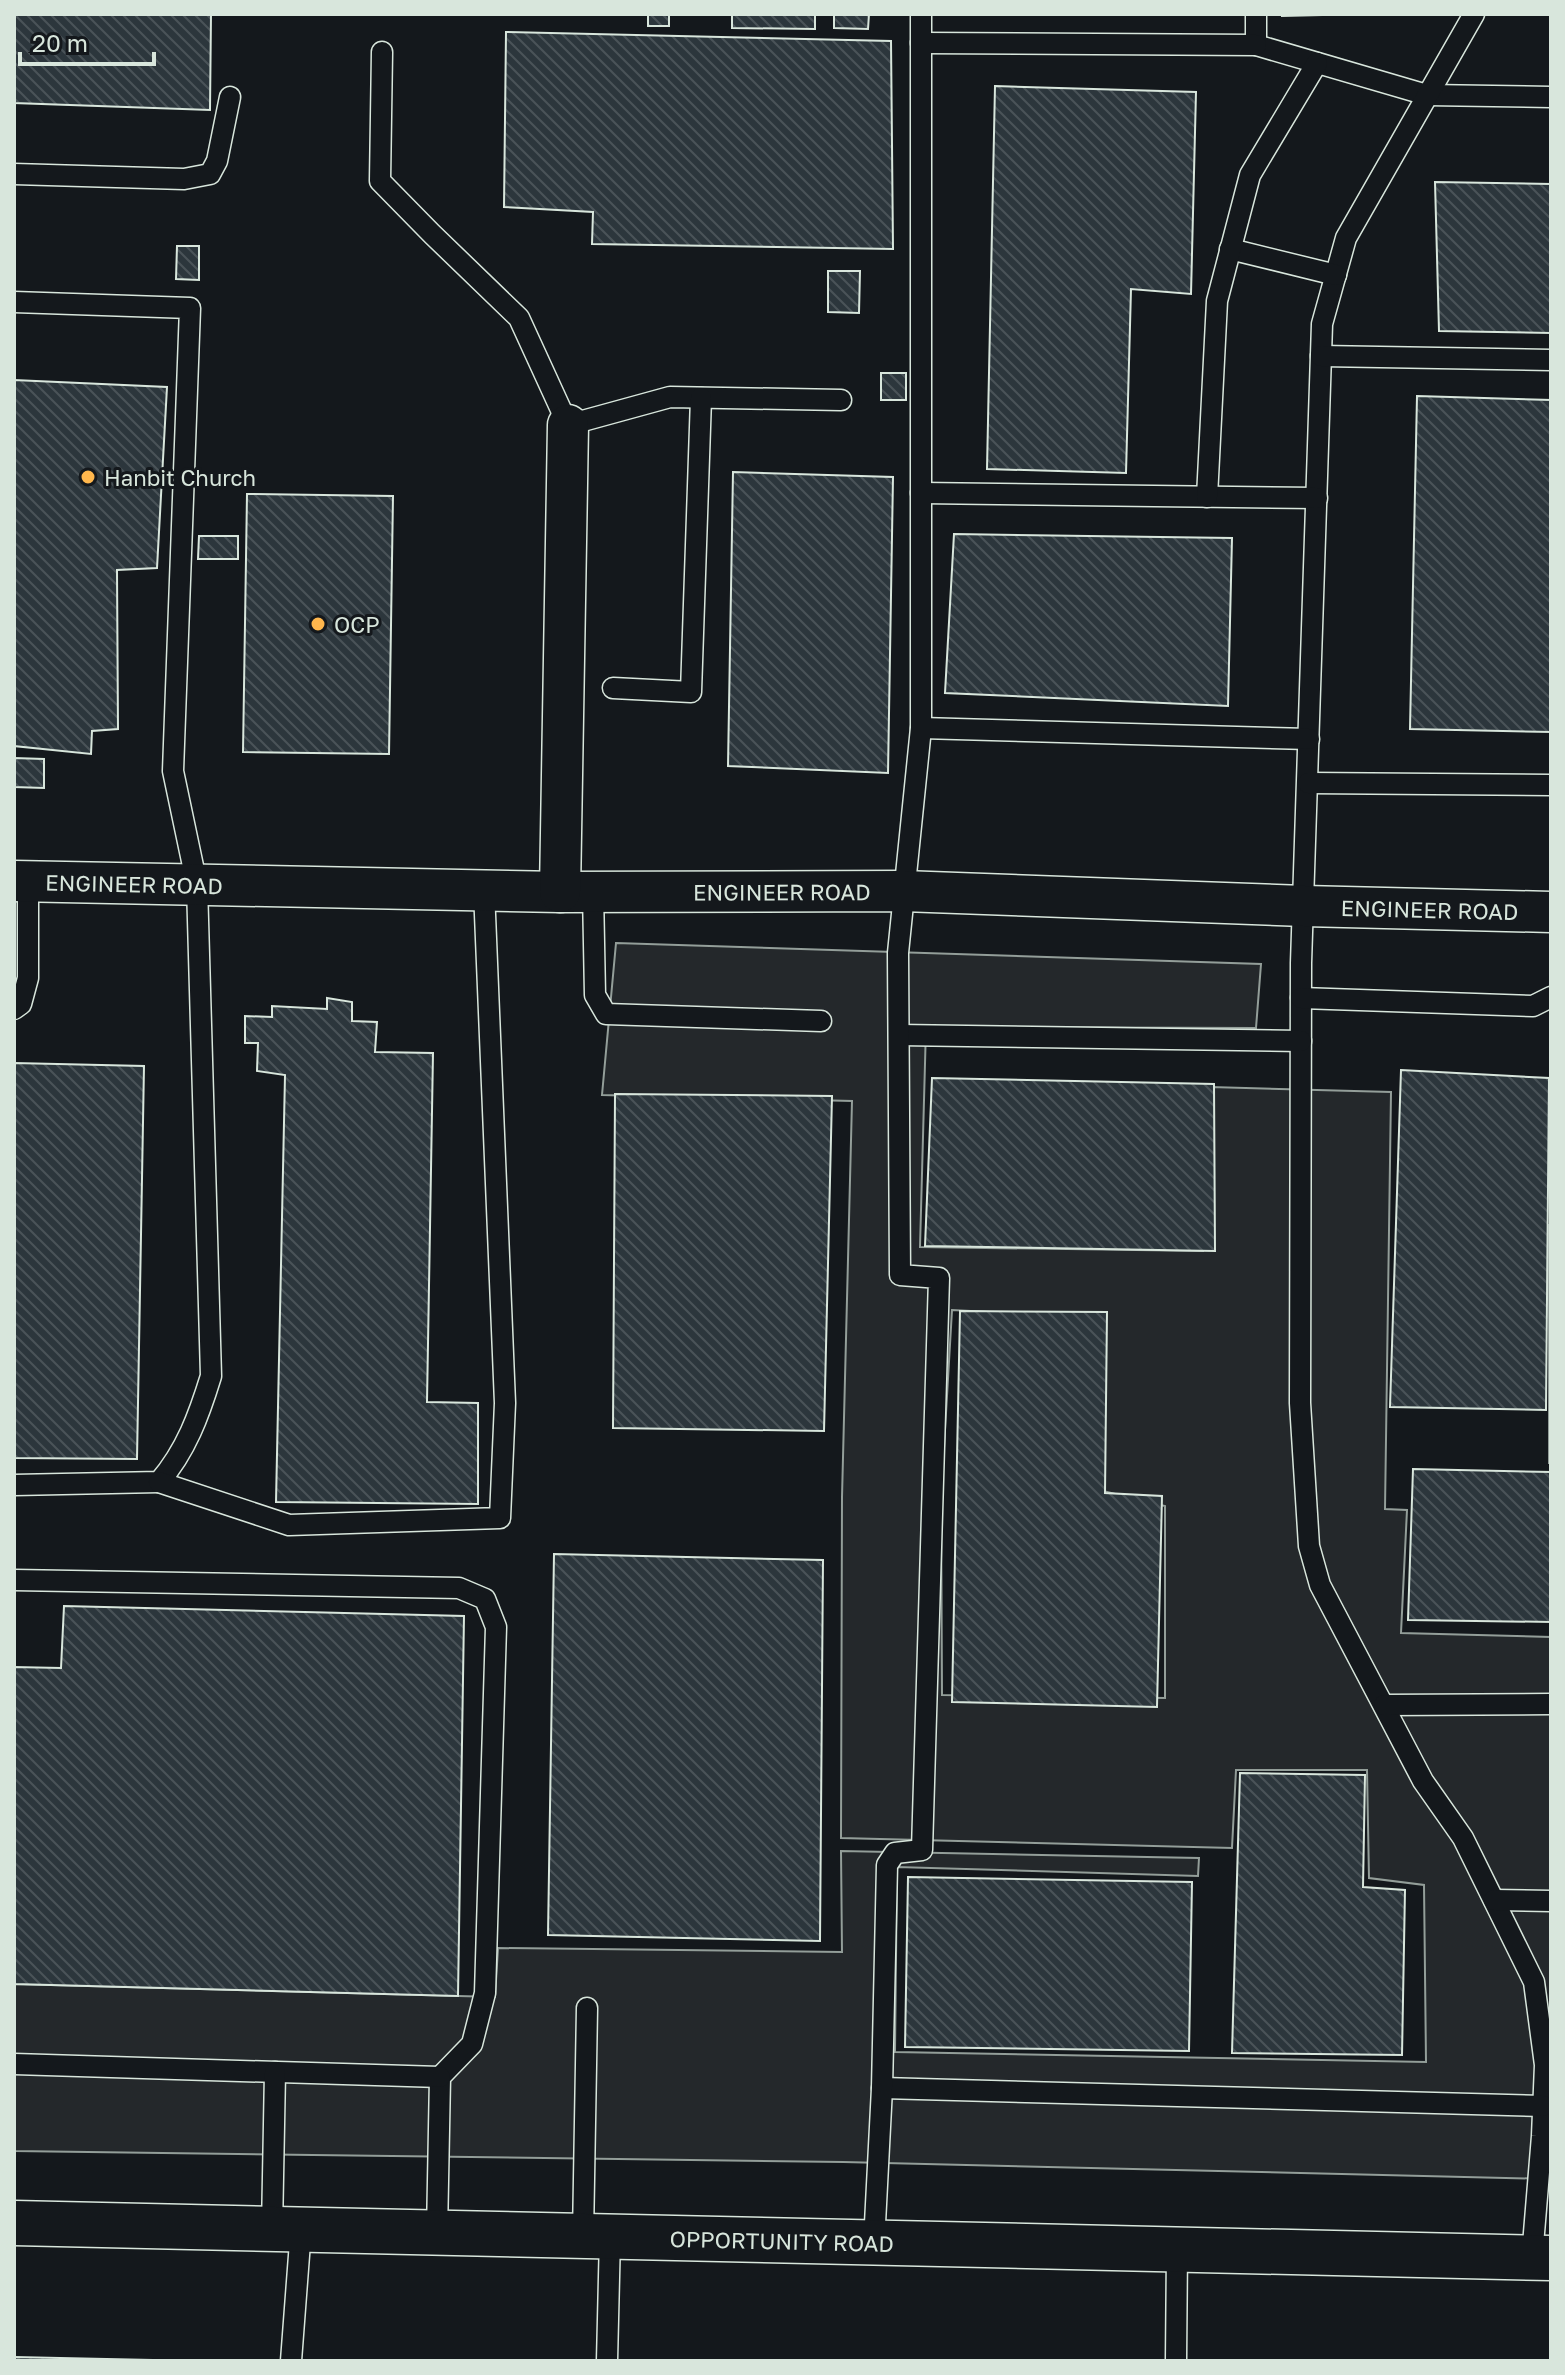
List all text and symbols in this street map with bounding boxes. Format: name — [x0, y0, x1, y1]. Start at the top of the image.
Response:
scale bar — [20, 16, 154, 66]
text: 20 m — [32, 28, 88, 57]
place label: Hanbit Church — [104, 464, 256, 491]
marker: Hanbit Church — [79, 468, 97, 486]
place label: OCP — [334, 611, 380, 638]
marker: OCP — [309, 615, 327, 633]
street label: ENGINEER ROAD — [45, 868, 223, 899]
street label: ENGINEER ROAD — [693, 878, 871, 905]
street label: ENGINEER ROAD — [1340, 893, 1519, 925]
street label: OPPORTUNITY ROAD — [669, 2224, 894, 2257]

